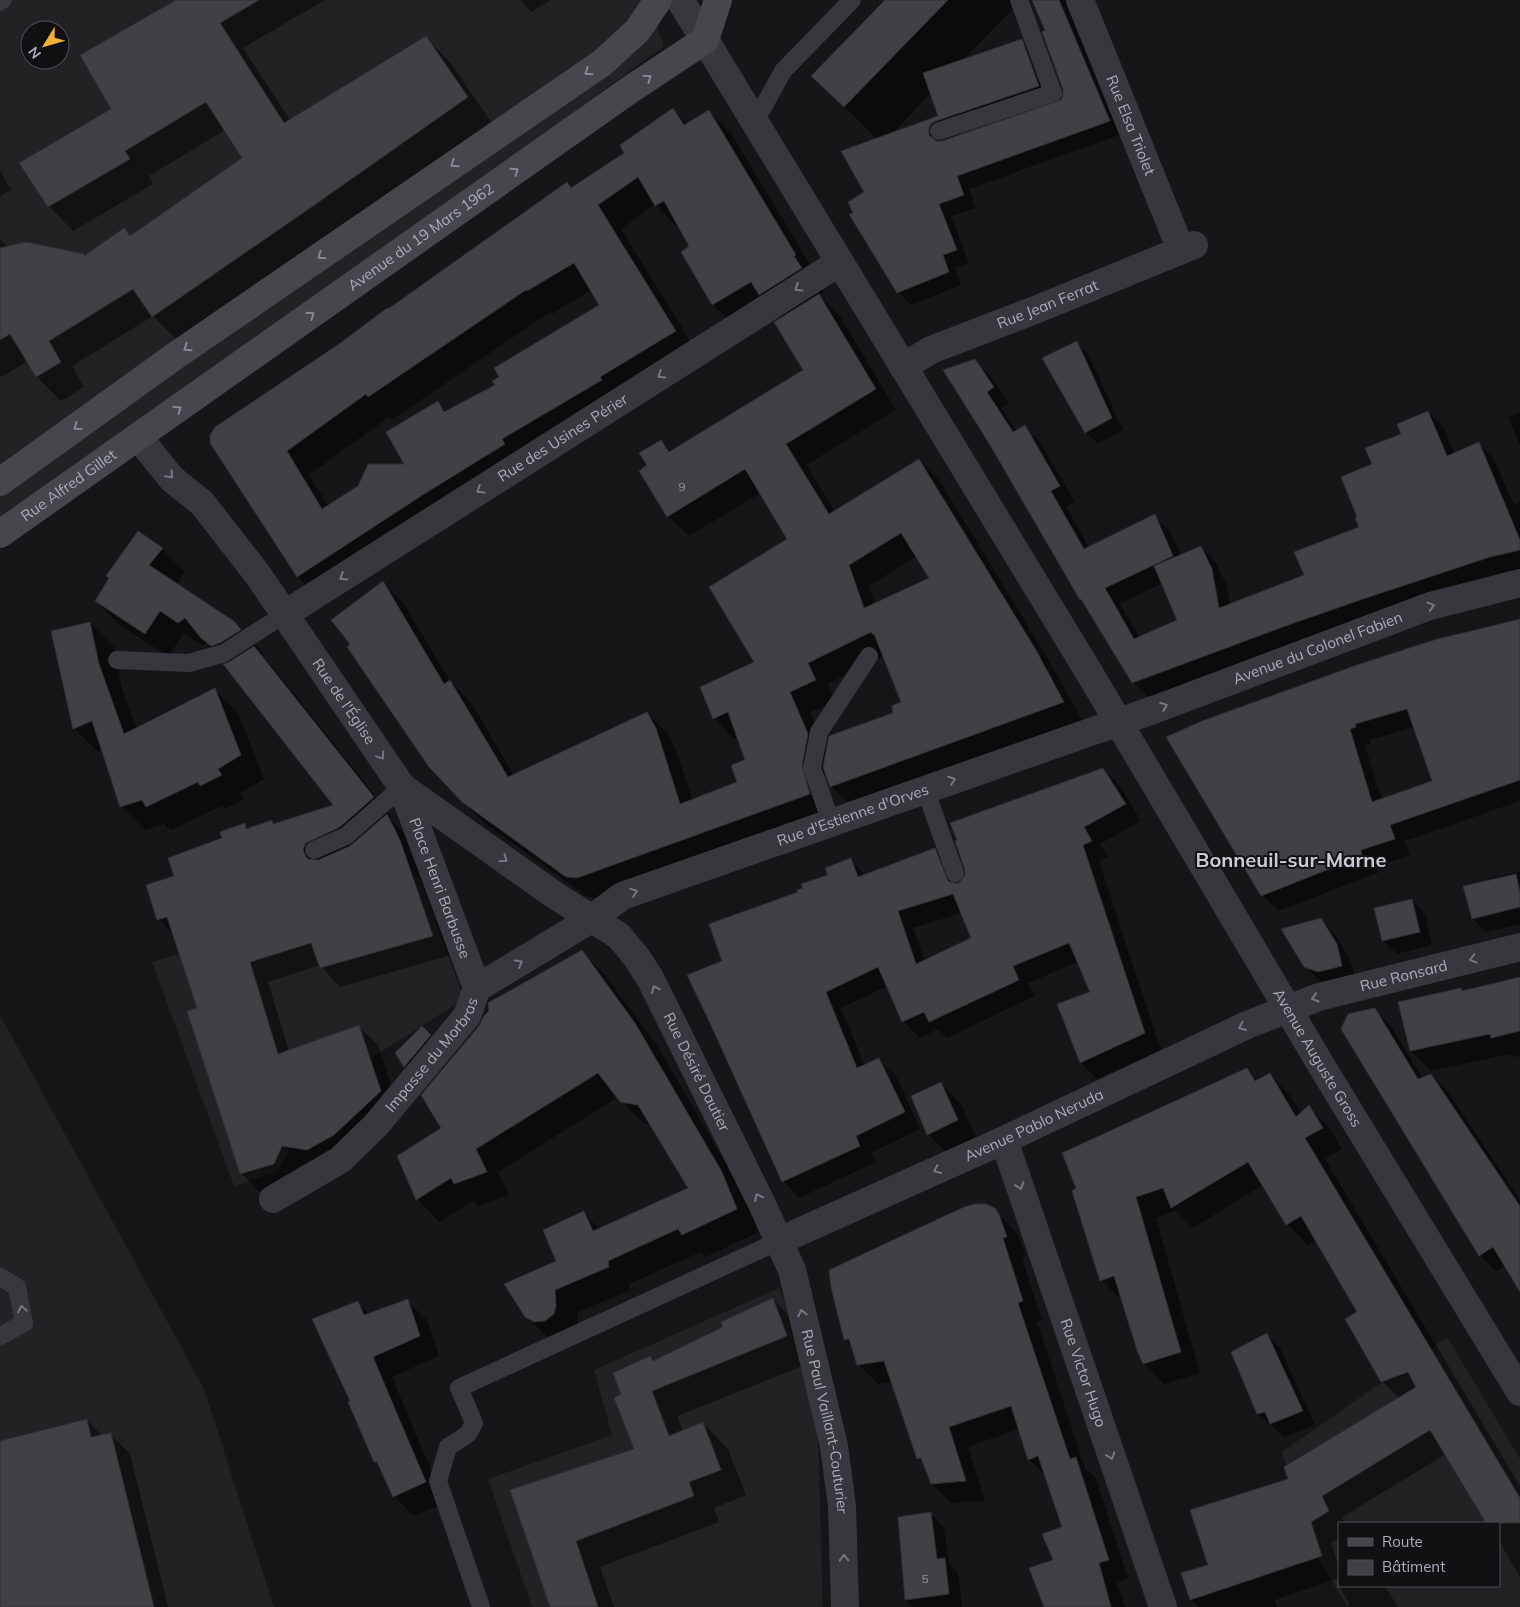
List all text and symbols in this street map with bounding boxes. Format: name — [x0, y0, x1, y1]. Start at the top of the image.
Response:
north arrow — [20, 20, 70, 70]
text: N — [24, 43, 45, 62]
one-way arrow — [585, 66, 594, 75]
street label: Rue Elsa Triolet — [1102, 72, 1160, 178]
one-way arrow — [642, 75, 652, 84]
one-way arrow — [451, 158, 460, 167]
one-way arrow — [509, 168, 519, 177]
street label: Avenue du 19 Mars 1962 — [344, 179, 497, 295]
one-way arrow — [317, 250, 326, 259]
street label: Rue Jean Ferrat — [994, 275, 1101, 333]
one-way arrow — [795, 281, 804, 291]
one-way arrow — [305, 312, 314, 321]
one-way arrow — [183, 342, 192, 351]
one-way arrow — [658, 369, 667, 378]
street label: Rue des Usines Périer — [494, 389, 632, 486]
one-way arrow — [172, 406, 182, 415]
one-way arrow — [73, 421, 83, 430]
street label: Rue Alfred Gillet — [17, 445, 120, 525]
one-way arrow — [164, 470, 173, 479]
house number: 9 — [678, 479, 686, 494]
one-way arrow — [476, 484, 485, 493]
one-way arrow — [339, 571, 348, 581]
one-way arrow — [1426, 602, 1435, 612]
street label: Avenue du Colonel Fabien — [1230, 607, 1405, 688]
street label: Rue de l'Église — [308, 654, 380, 748]
one-way arrow — [1159, 702, 1168, 712]
one-way arrow — [375, 750, 384, 760]
one-way arrow — [947, 776, 956, 786]
street label: Rue d'Estienne d'Orves — [774, 779, 931, 850]
street label: Place Henri Barbusse — [405, 815, 475, 961]
district label: Bonneuil-sur-Marne — [1196, 847, 1386, 872]
one-way arrow — [498, 853, 508, 862]
one-way arrow — [629, 888, 637, 898]
one-way arrow — [1468, 953, 1477, 964]
street label: Rue Ronsard — [1358, 955, 1449, 995]
one-way arrow — [513, 960, 522, 969]
one-way arrow — [651, 985, 661, 994]
street label: Avenue Auguste Gross — [1269, 985, 1367, 1130]
one-way arrow — [1311, 992, 1319, 1003]
street label: Impasse du Morbras — [381, 995, 482, 1116]
street label: Rue Désiré Dautier — [660, 1009, 735, 1135]
one-way arrow — [1239, 1021, 1248, 1031]
street label: Avenue Pablo Neruda — [961, 1084, 1106, 1166]
one-way arrow — [933, 1164, 942, 1174]
one-way arrow — [1014, 1181, 1024, 1189]
one-way arrow — [754, 1193, 764, 1202]
one-way arrow — [17, 1304, 27, 1313]
one-way arrow — [797, 1308, 808, 1317]
street label: Rue Victor Hugo — [1056, 1316, 1111, 1430]
street label: Rue Paul Vaillant-Couturier — [797, 1327, 852, 1514]
one-way arrow — [1106, 1451, 1116, 1459]
legend — [1338, 1522, 1500, 1587]
text: Route — [1382, 1532, 1423, 1551]
one-way arrow — [838, 1554, 849, 1562]
text: Bâtiment — [1382, 1557, 1445, 1576]
house number: 5 — [921, 1571, 929, 1586]

